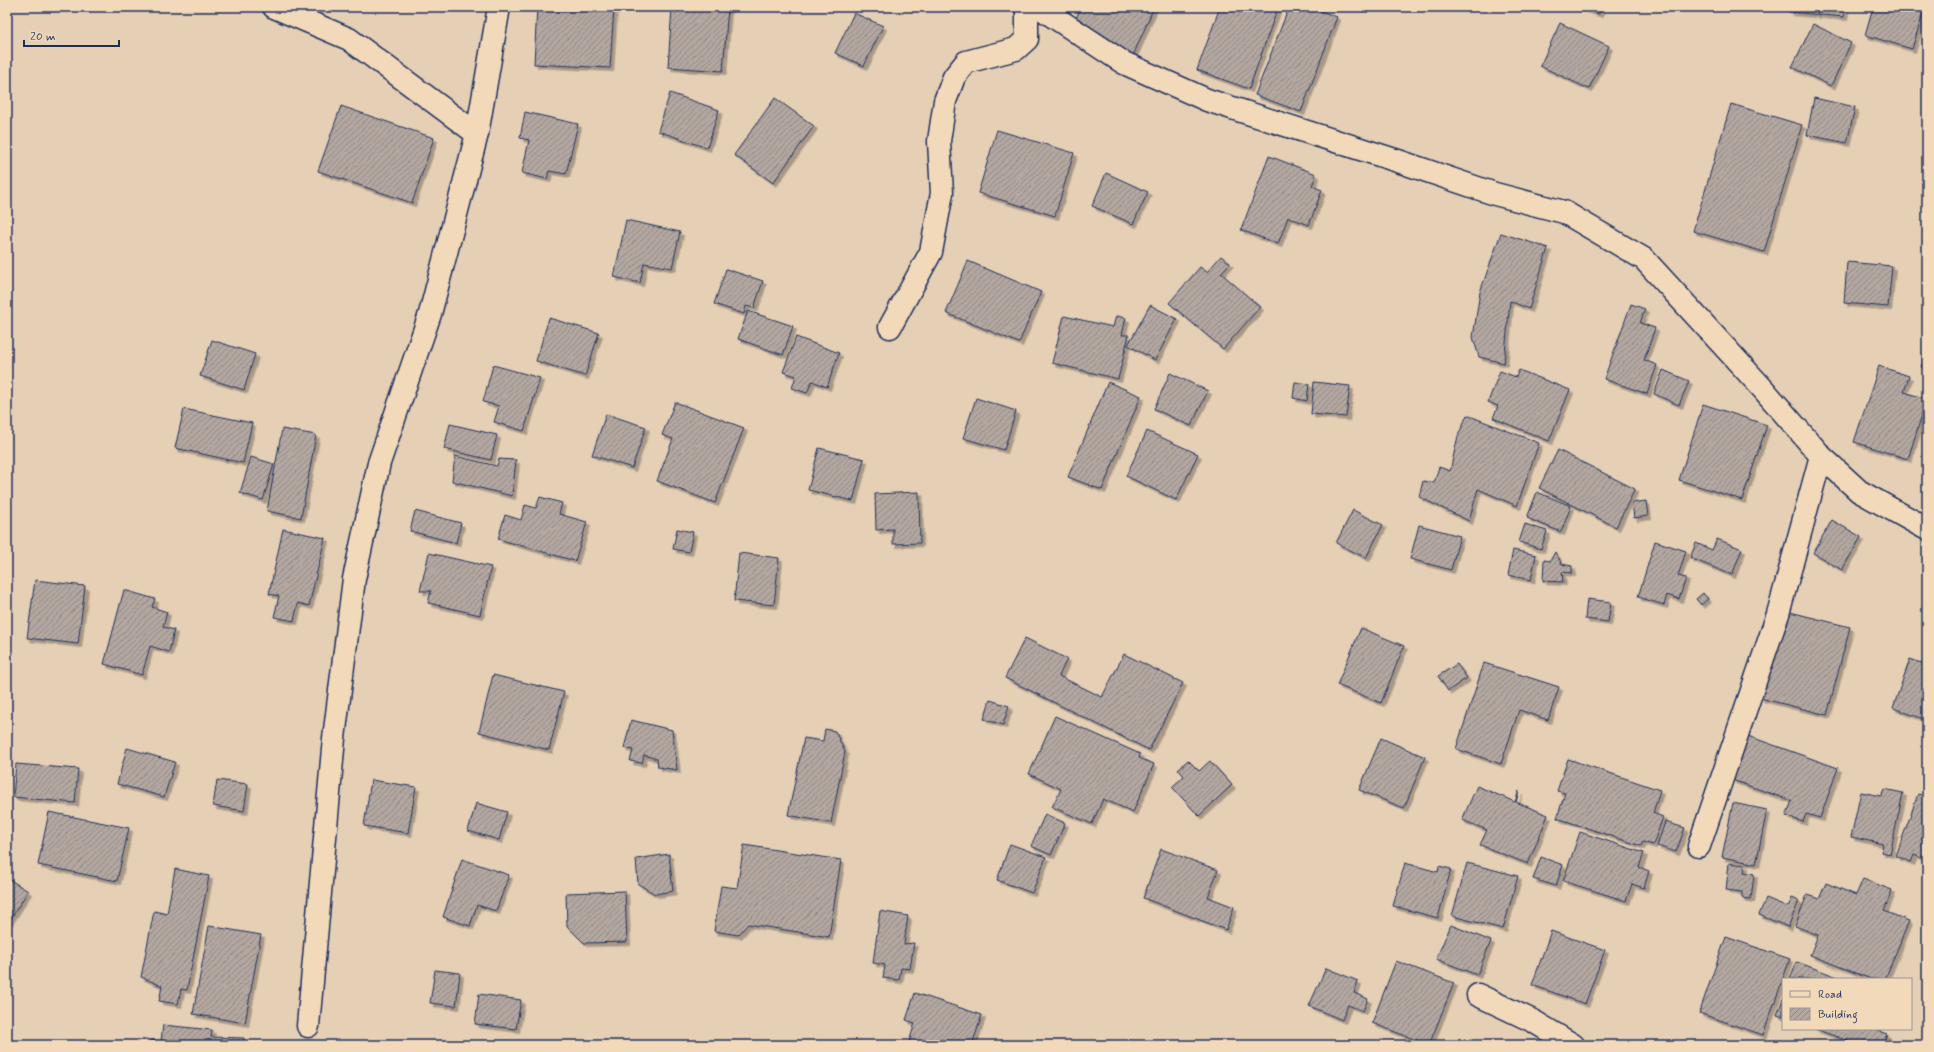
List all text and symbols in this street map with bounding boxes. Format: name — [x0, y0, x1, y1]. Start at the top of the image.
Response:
scale bar — [24, 22, 119, 48]
text: 20 m — [30, 29, 56, 45]
legend — [1782, 978, 1912, 1030]
text: Road — [1818, 987, 1842, 1003]
text: Building — [1818, 1007, 1858, 1024]

